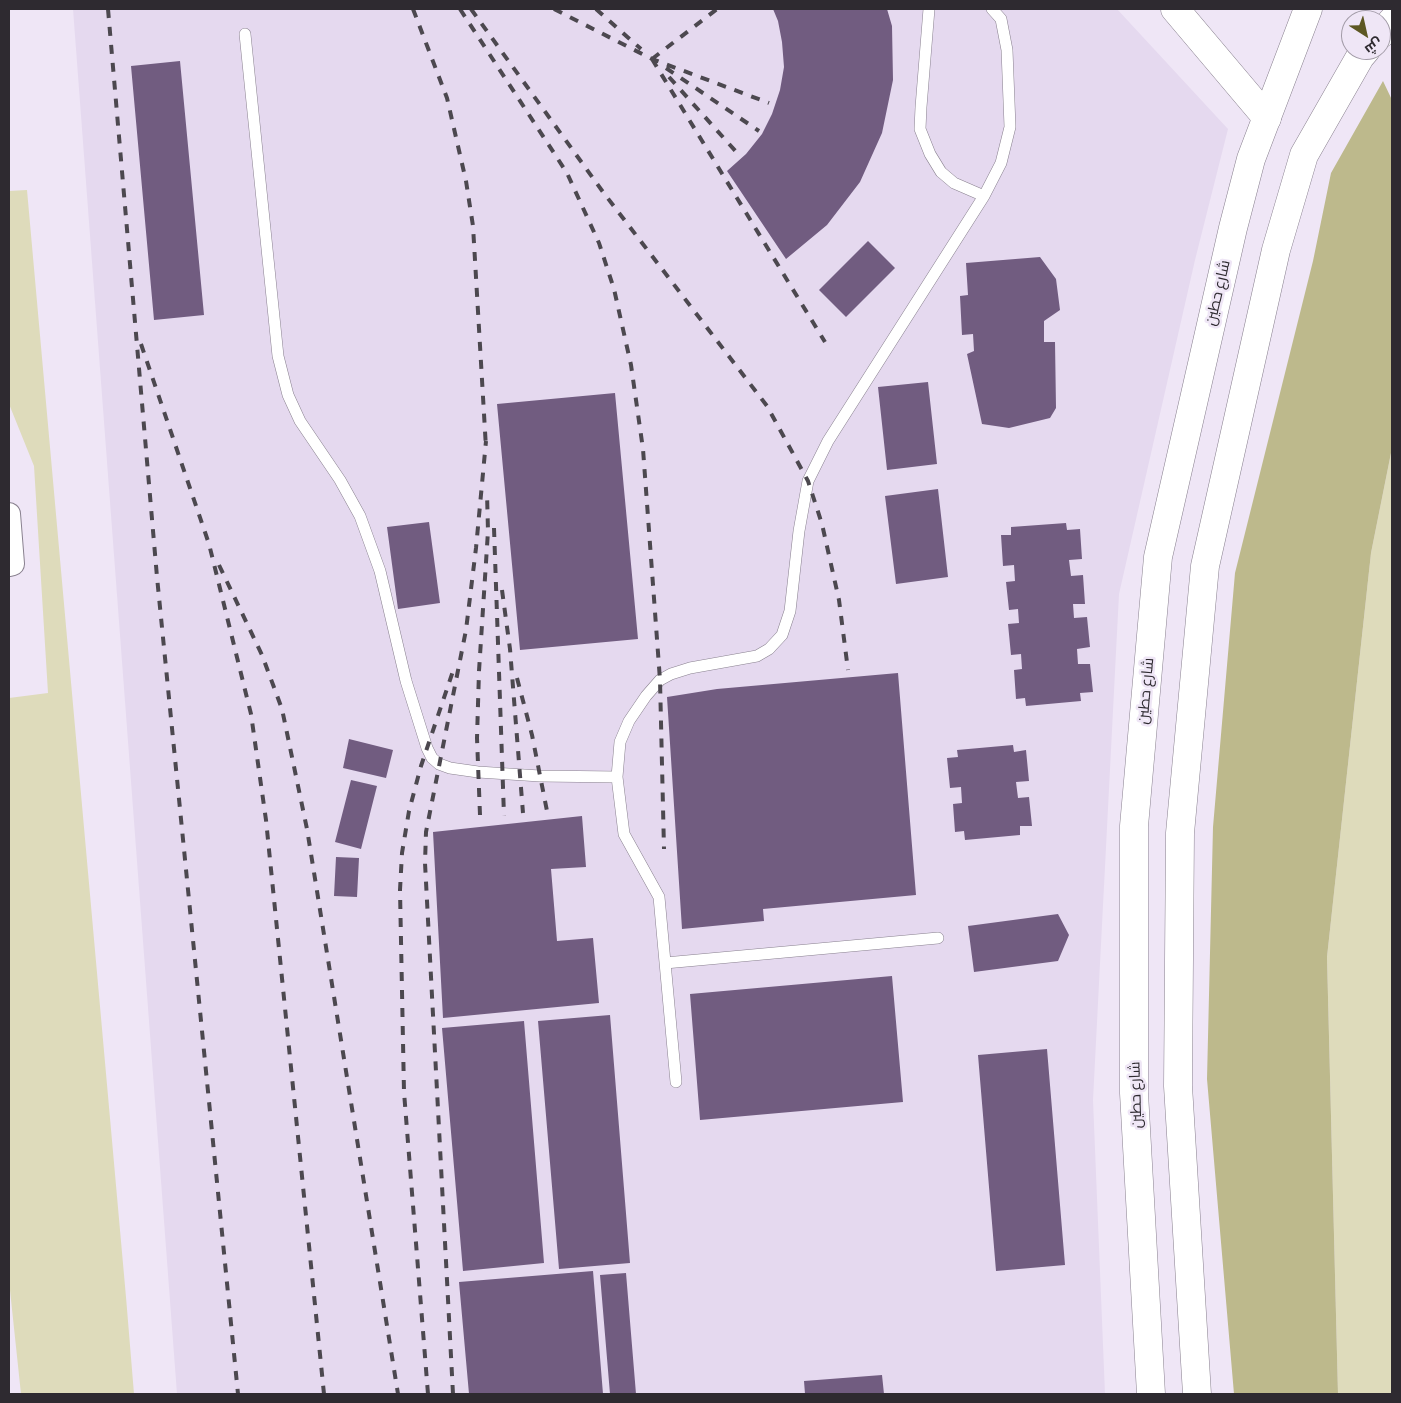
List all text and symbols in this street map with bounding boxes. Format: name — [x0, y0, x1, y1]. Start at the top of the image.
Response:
north arrow — [1341, 10, 1391, 60]
text: ش — [1362, 34, 1387, 59]
street label: شارع حطين — [1202, 258, 1234, 328]
street label: شارع حطين — [1134, 657, 1158, 725]
street label: شارع حطين — [1126, 1061, 1146, 1129]

